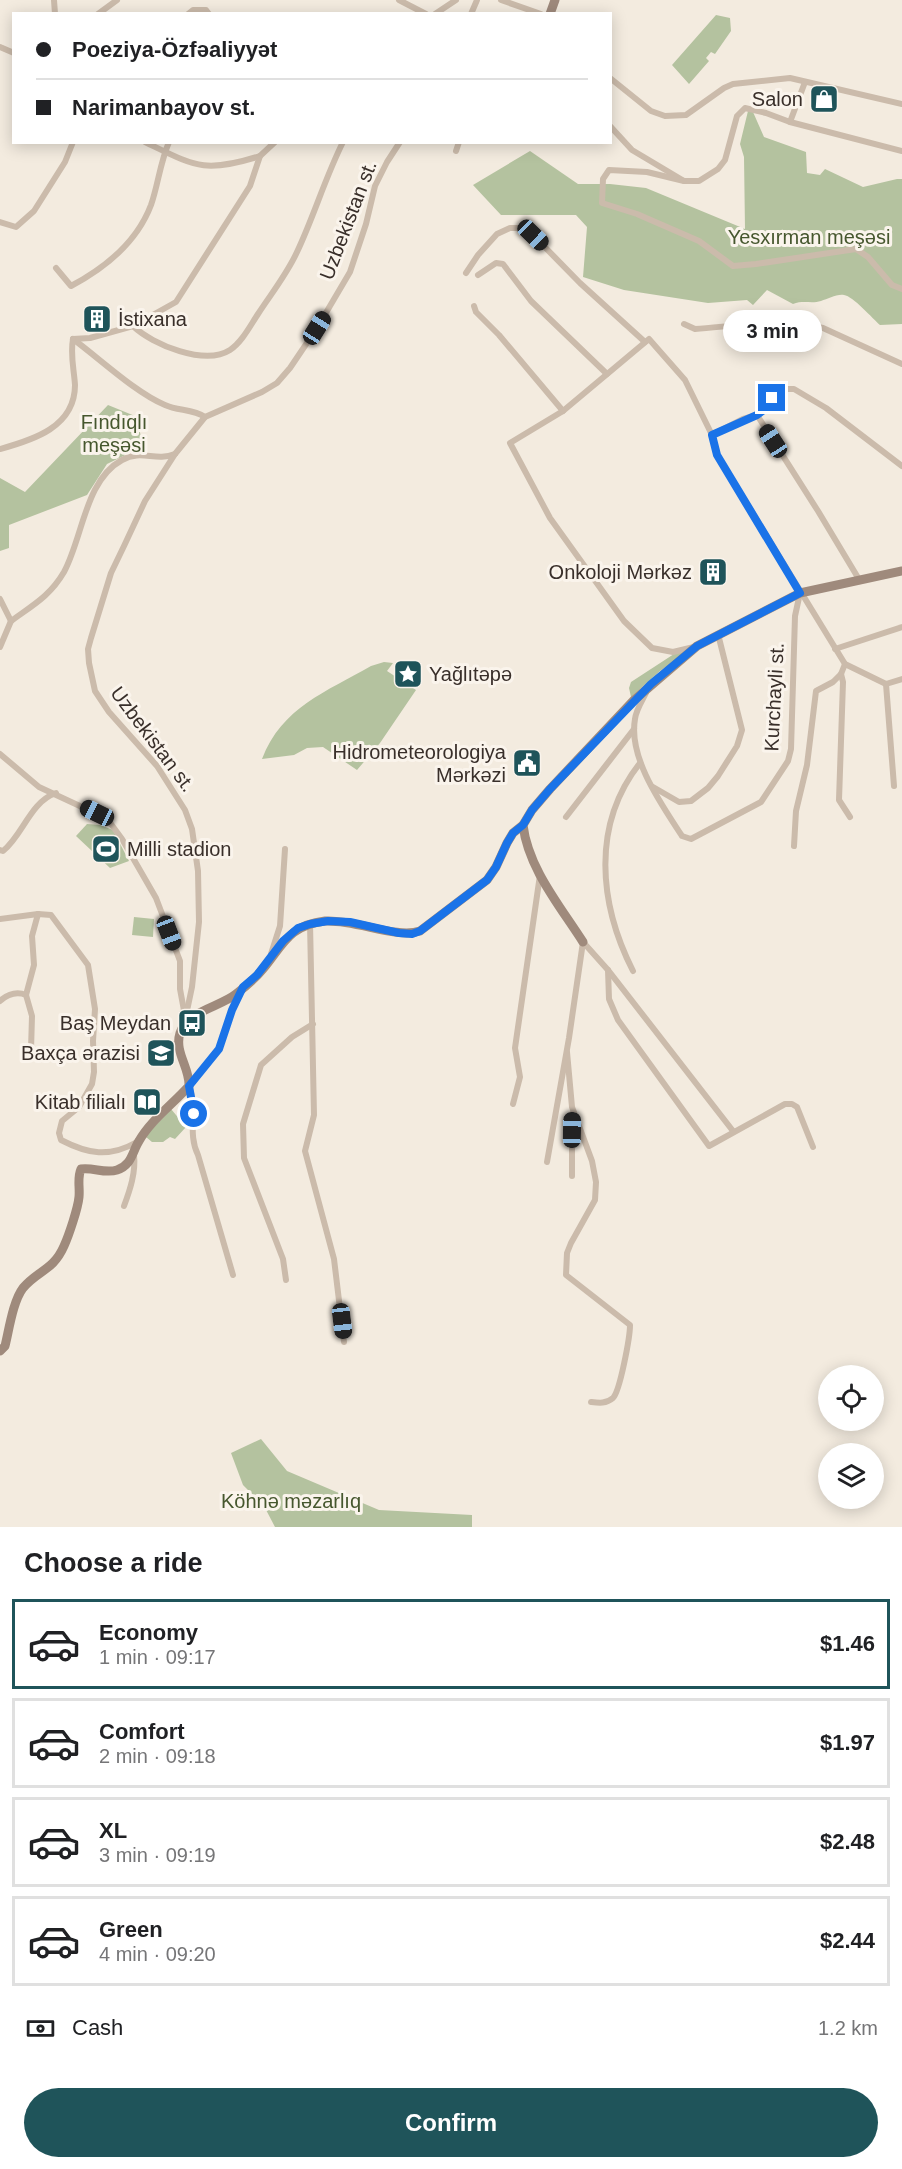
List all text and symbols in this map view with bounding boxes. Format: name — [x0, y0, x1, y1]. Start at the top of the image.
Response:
text: Poeziya-Özfəaliyyət — [72, 37, 277, 62]
shop icon: Salon — [808, 83, 840, 115]
place label: Salon — [752, 88, 803, 110]
text: Narimanbayov st. — [72, 95, 255, 120]
street label: Uzbekistan st. — [315, 157, 381, 283]
car — [514, 216, 552, 254]
park label: Yesxırman meşəsi — [728, 226, 890, 248]
building icon: İstixana — [81, 303, 113, 335]
place label: İstixana — [118, 308, 188, 330]
car — [300, 308, 334, 348]
callout: 3 min — [722, 311, 822, 353]
text: 3 min — [746, 320, 799, 342]
route end — [758, 384, 785, 411]
park label: Fındıqlı meşəsi — [81, 411, 147, 456]
car — [756, 421, 790, 461]
building icon: Onkoloji Mərkəz — [697, 556, 729, 588]
place label: Onkoloji Mərkəz — [549, 561, 692, 583]
street label: Kurchayli st. — [760, 642, 788, 752]
place icon: Yağlıtəpə — [392, 658, 424, 690]
place label: Yağlıtəpə — [429, 663, 512, 685]
street label: Uzbekistan st. — [106, 682, 200, 796]
place label: Hidrometeorologiya Mərkəzi — [333, 741, 507, 786]
public building icon: Hidrometeorologiya Mərkəzi — [511, 747, 543, 779]
car — [77, 797, 117, 829]
sports icon: Milli stadion — [90, 833, 122, 865]
place label: Milli stadion — [127, 838, 231, 860]
car — [154, 913, 184, 953]
bus stop icon: Baş Meydan — [176, 1007, 208, 1039]
place label: Baş Meydan — [60, 1012, 171, 1034]
school or university icon: Baxça ərazisi — [145, 1037, 177, 1069]
place label: Baxça ərazisi — [21, 1042, 140, 1064]
library icon: Kitab filialı — [131, 1086, 163, 1118]
place label: Kitab filialı — [35, 1091, 126, 1113]
route start — [180, 1100, 207, 1127]
car — [563, 1112, 581, 1148]
car — [331, 1302, 353, 1340]
map controls — [818, 1365, 884, 1509]
button: locate — [818, 1365, 884, 1431]
button: layers — [818, 1443, 884, 1509]
park label: Köhnə məzarlıq — [221, 1490, 361, 1512]
text: Choose a ride — [24, 1548, 203, 1578]
icon: car — [27, 1617, 81, 1671]
text: Economy — [99, 1620, 198, 1645]
text: $1.46 — [820, 1631, 875, 1656]
text: 1 min · 09:17 — [99, 1646, 216, 1668]
icon: car — [27, 1716, 81, 1770]
text: Comfort — [99, 1719, 185, 1744]
text: $1.97 — [820, 1730, 875, 1755]
text: 2 min · 09:18 — [99, 1745, 216, 1767]
icon: car — [27, 1815, 81, 1869]
text: XL — [99, 1818, 127, 1843]
text: $2.48 — [820, 1829, 875, 1854]
text: 3 min · 09:19 — [99, 1844, 216, 1866]
icon: car — [27, 1914, 81, 1968]
text: Green — [99, 1917, 163, 1942]
text: $2.44 — [820, 1928, 875, 1953]
text: 4 min · 09:20 — [99, 1943, 216, 1965]
icon: cash — [24, 2012, 57, 2045]
text: Cash — [72, 2015, 123, 2040]
text: 1.2 km — [818, 2017, 878, 2039]
button: Confirm — [24, 2088, 878, 2157]

